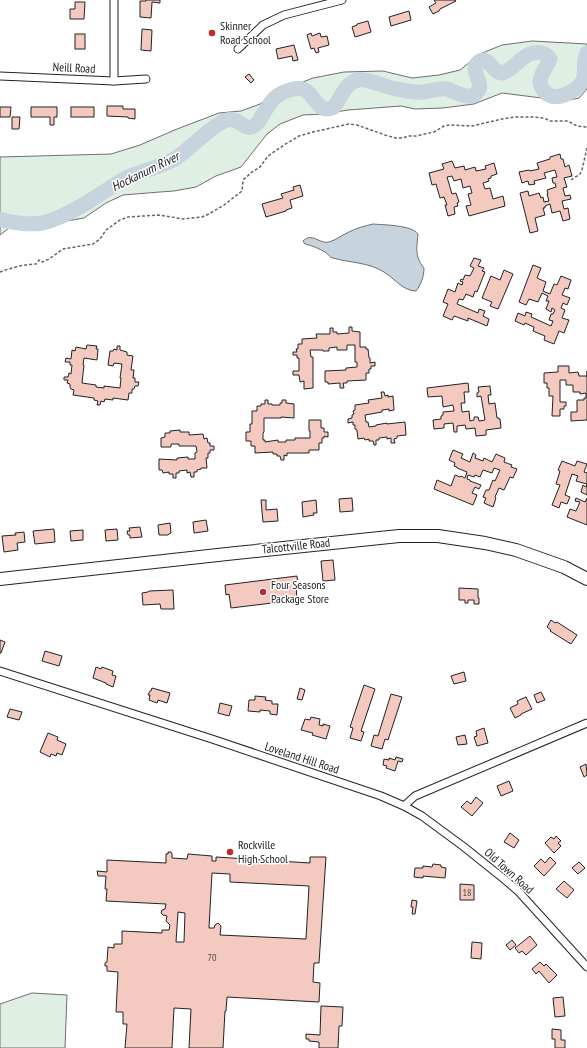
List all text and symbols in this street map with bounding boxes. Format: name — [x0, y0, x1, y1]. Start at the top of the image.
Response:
place label: Skinner Road School — [220, 18, 271, 47]
marker: Skinner Road School — [207, 28, 217, 38]
street label: Neill Road — [52, 59, 96, 76]
water label: Hockanum River — [109, 147, 184, 195]
street label: Talcottville Road — [261, 534, 331, 557]
place label: Four Seasons Package Store — [271, 577, 329, 606]
marker: Four Seasons Package Store — [258, 587, 268, 597]
street label: Loveland Hill Road — [263, 738, 341, 777]
place label: Rockville High School — [238, 837, 288, 866]
street label: Old Town Road — [482, 845, 537, 897]
marker: Rockville High School — [225, 847, 235, 857]
house number: 18 — [463, 886, 472, 899]
house number: 70 — [208, 951, 217, 964]

